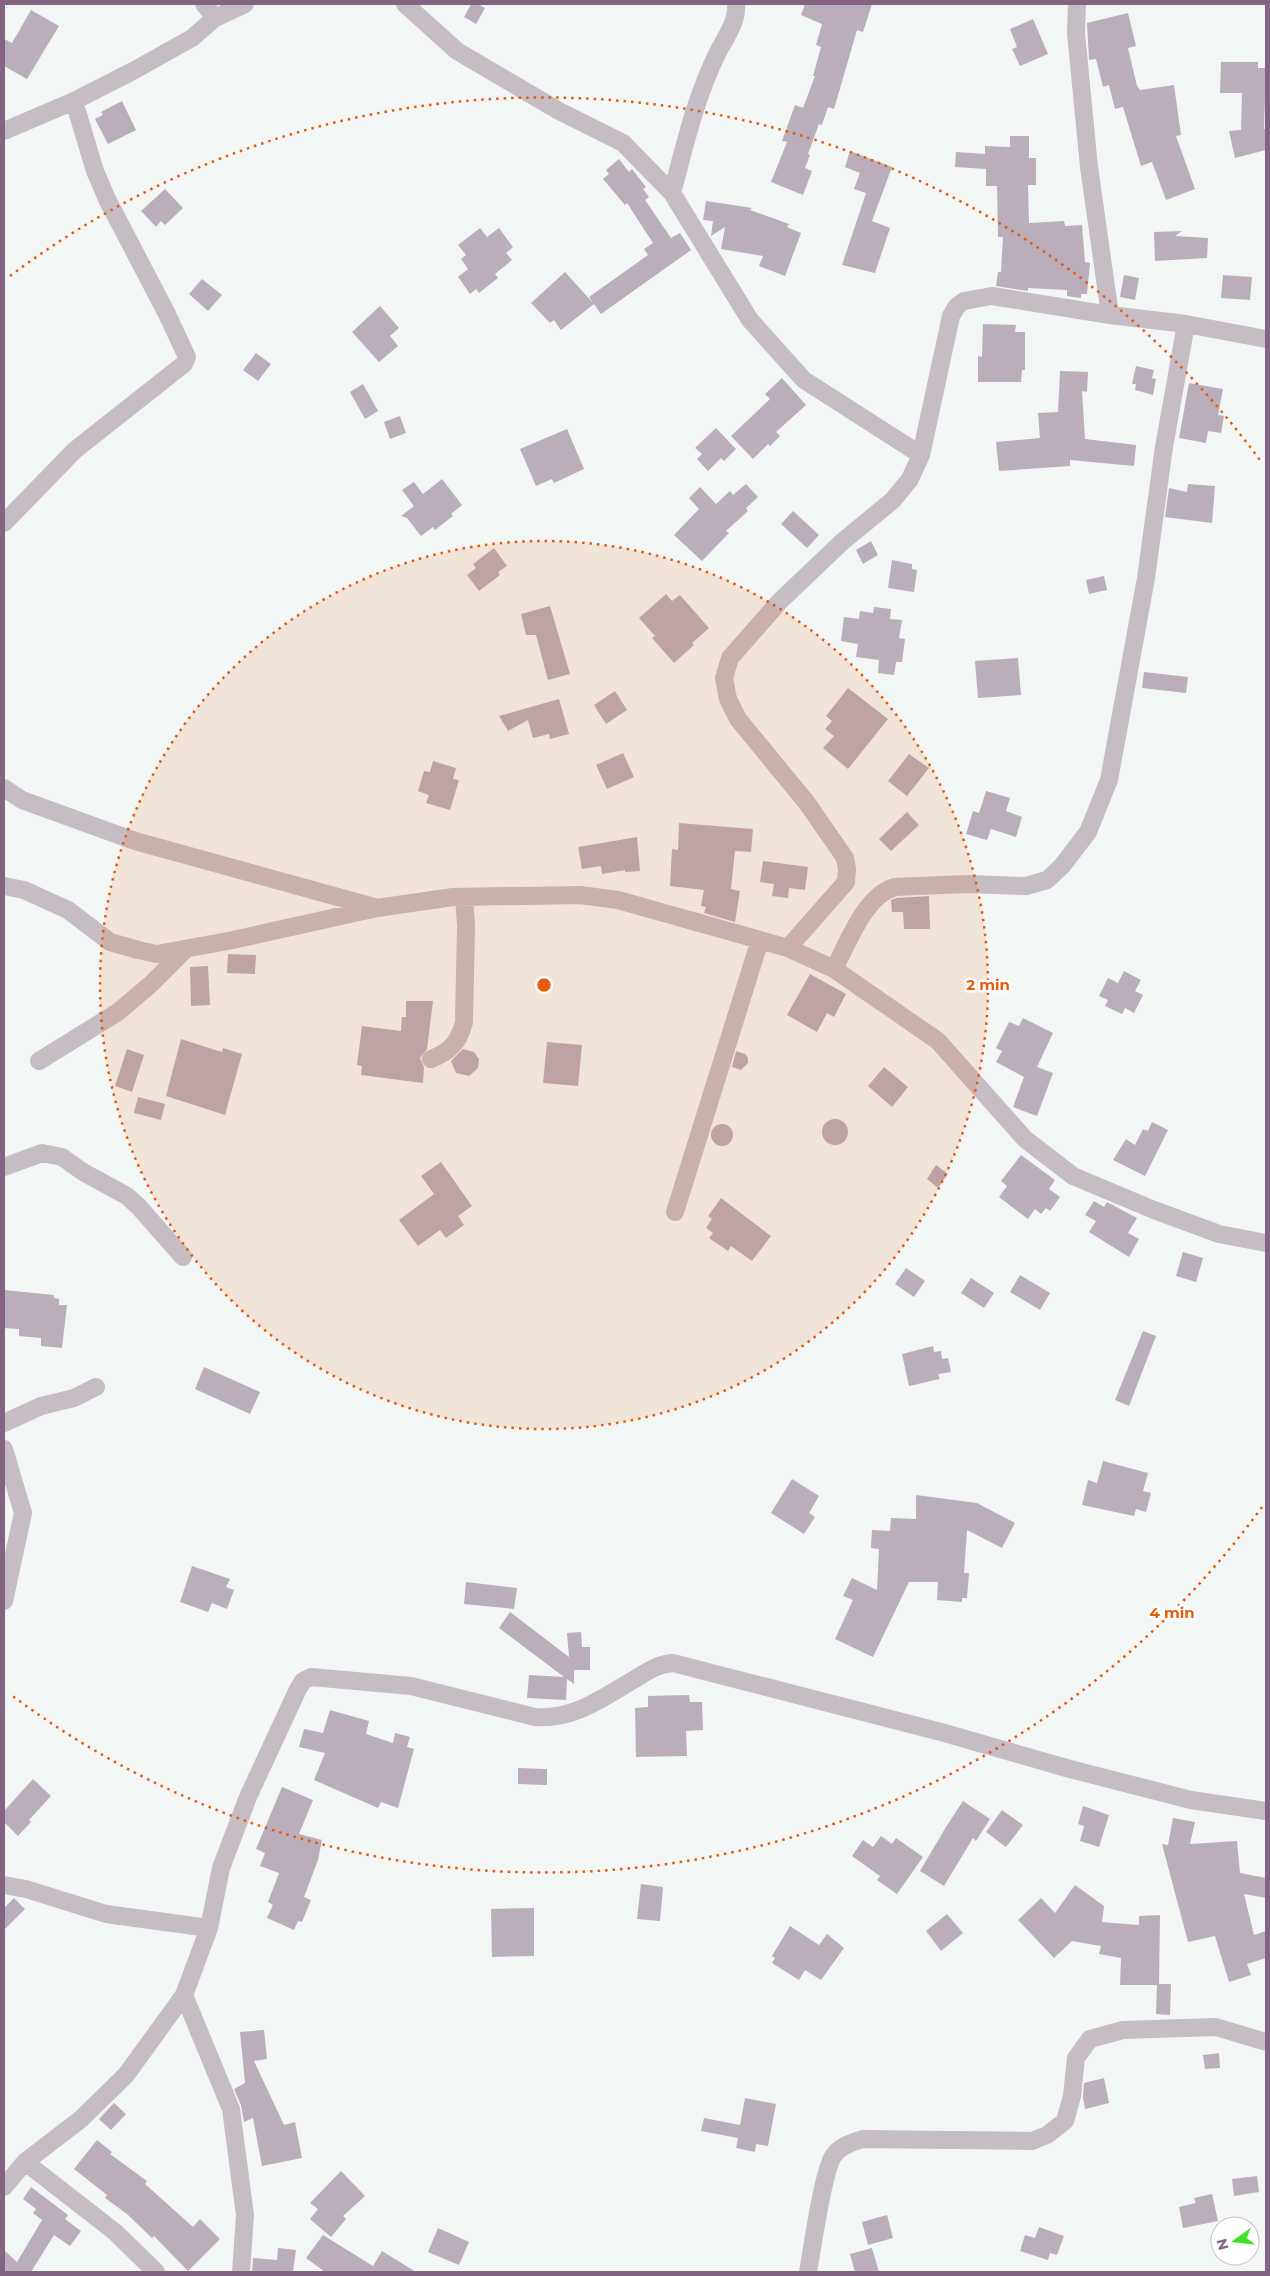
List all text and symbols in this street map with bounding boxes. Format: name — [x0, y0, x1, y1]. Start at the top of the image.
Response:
text: 2 min — [966, 975, 1010, 994]
centre of rings — [535, 976, 553, 994]
text: 4 min — [1149, 1603, 1195, 1622]
north arrow — [1210, 2216, 1260, 2266]
text: N — [1212, 2237, 1233, 2252]

